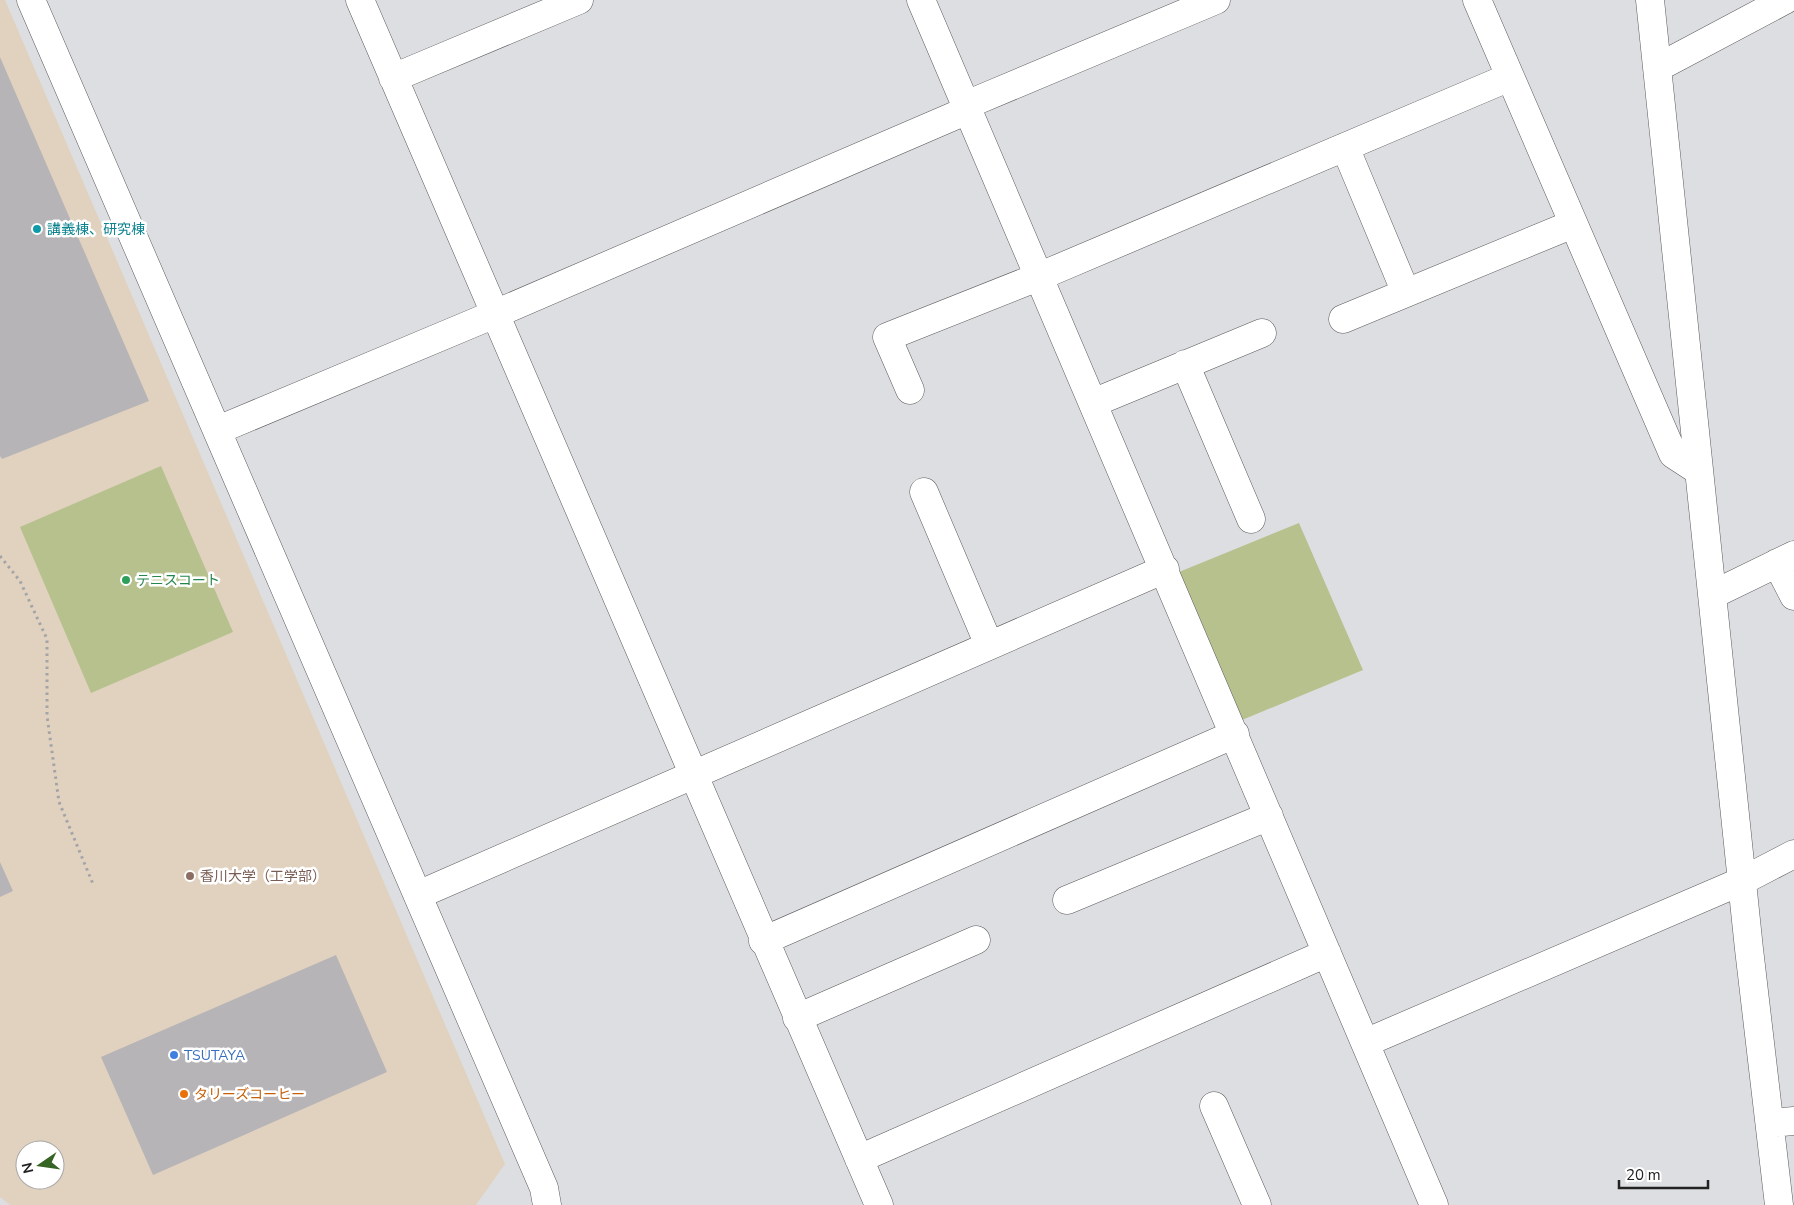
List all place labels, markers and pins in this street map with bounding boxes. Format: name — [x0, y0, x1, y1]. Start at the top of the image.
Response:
place label: 講義棟、研究棟 — [47, 220, 145, 239]
marker: 講義棟、研究棟 — [31, 223, 43, 235]
place label: テニスコート — [136, 571, 220, 590]
marker: テニスコート — [120, 574, 132, 586]
place label: 香川大学（工学部） — [200, 867, 326, 886]
marker: 香川大学（工学部） — [184, 870, 196, 882]
place label: TSUTAYA — [184, 1046, 245, 1065]
marker: TSUTAYA — [168, 1049, 180, 1061]
place label: タリーズコーヒー — [194, 1085, 305, 1104]
marker: タリーズコーヒー — [178, 1088, 190, 1100]

